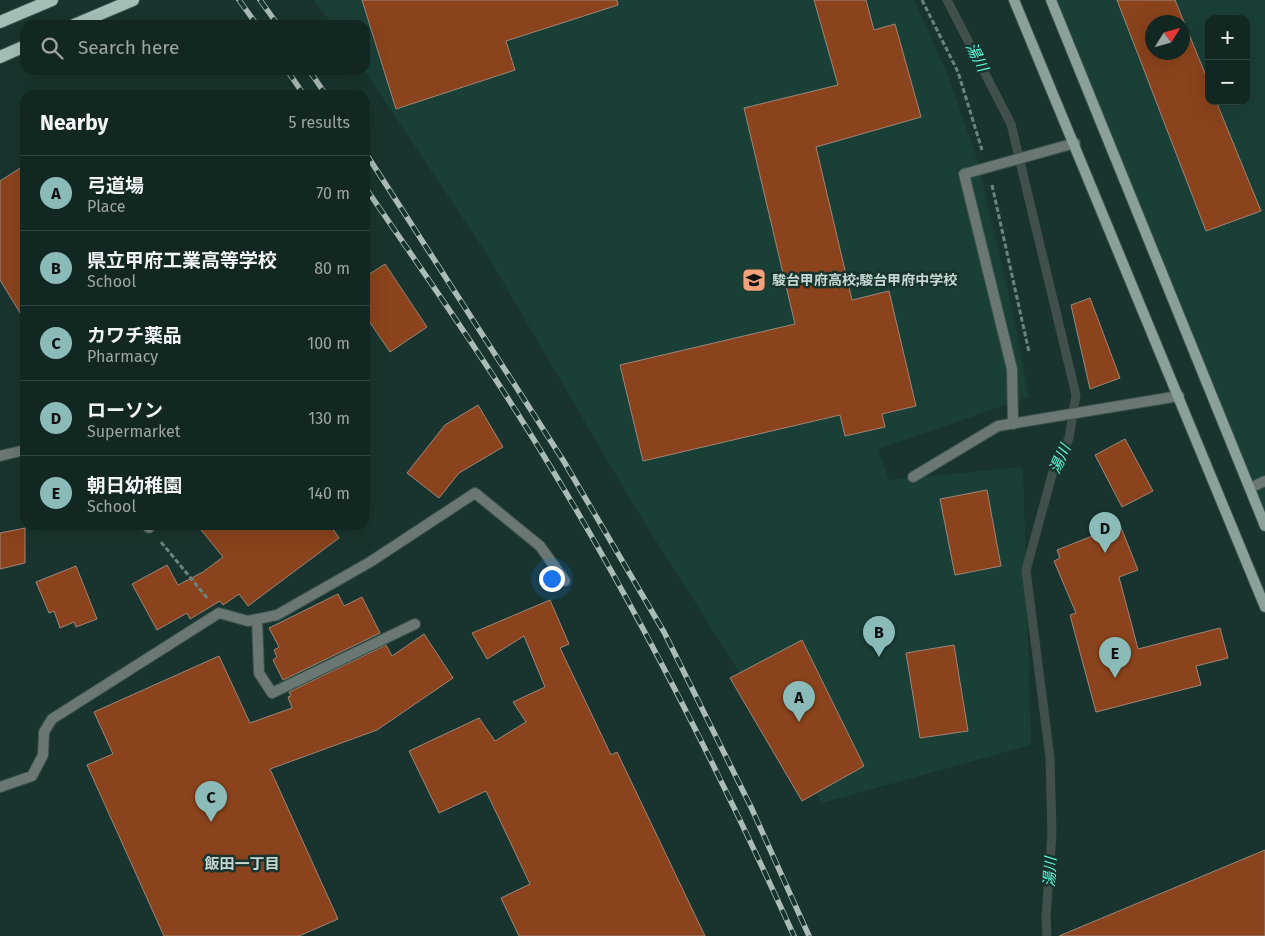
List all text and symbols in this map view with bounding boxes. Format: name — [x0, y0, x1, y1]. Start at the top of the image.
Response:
north arrow — [1145, 15, 1190, 60]
map controls — [1205, 15, 1250, 105]
button: + — [1205, 15, 1250, 60]
search box — [20, 20, 370, 75]
icon: search — [38, 34, 66, 62]
text: Search here — [78, 36, 179, 59]
water label: 湯川 — [962, 40, 993, 76]
button: − — [1205, 60, 1250, 105]
text: Nearby — [40, 110, 108, 136]
text: 5 results — [289, 113, 350, 132]
text: 弓道場 — [87, 174, 144, 197]
text: A — [51, 184, 61, 203]
text: 70 m — [316, 184, 350, 203]
text: Place — [87, 197, 126, 216]
text: 県立甲府工業高等学校 — [87, 249, 277, 272]
text: B — [51, 259, 61, 278]
text: 80 m — [314, 259, 350, 278]
school or university icon: 駿台甲府高校;駿台甲府中学校 — [741, 267, 767, 293]
text: School — [87, 272, 136, 291]
place label: 駿台甲府高校;駿台甲府中学校 — [772, 272, 957, 289]
text: カワチ薬品 — [87, 324, 182, 347]
text: C — [51, 334, 61, 353]
text: 100 m — [307, 334, 350, 353]
text: Pharmacy — [87, 347, 158, 366]
text: ローソン — [87, 399, 163, 422]
text: D — [51, 409, 61, 428]
text: 130 m — [308, 409, 350, 428]
text: Supermarket — [87, 422, 181, 441]
water label: 湯川 — [1046, 440, 1075, 476]
text: 朝日幼稚園 — [87, 474, 182, 497]
text: E — [52, 484, 60, 503]
text: 140 m — [308, 484, 350, 503]
text: School — [87, 497, 136, 516]
pin: D — [1089, 512, 1121, 553]
your location — [539, 566, 565, 592]
pin: B — [863, 616, 895, 657]
pin: E — [1099, 637, 1131, 678]
pin: A — [783, 681, 815, 722]
pin: C — [195, 781, 227, 822]
district label: 飯田一丁目 — [204, 855, 280, 873]
water label: 湯川 — [1040, 855, 1060, 887]

